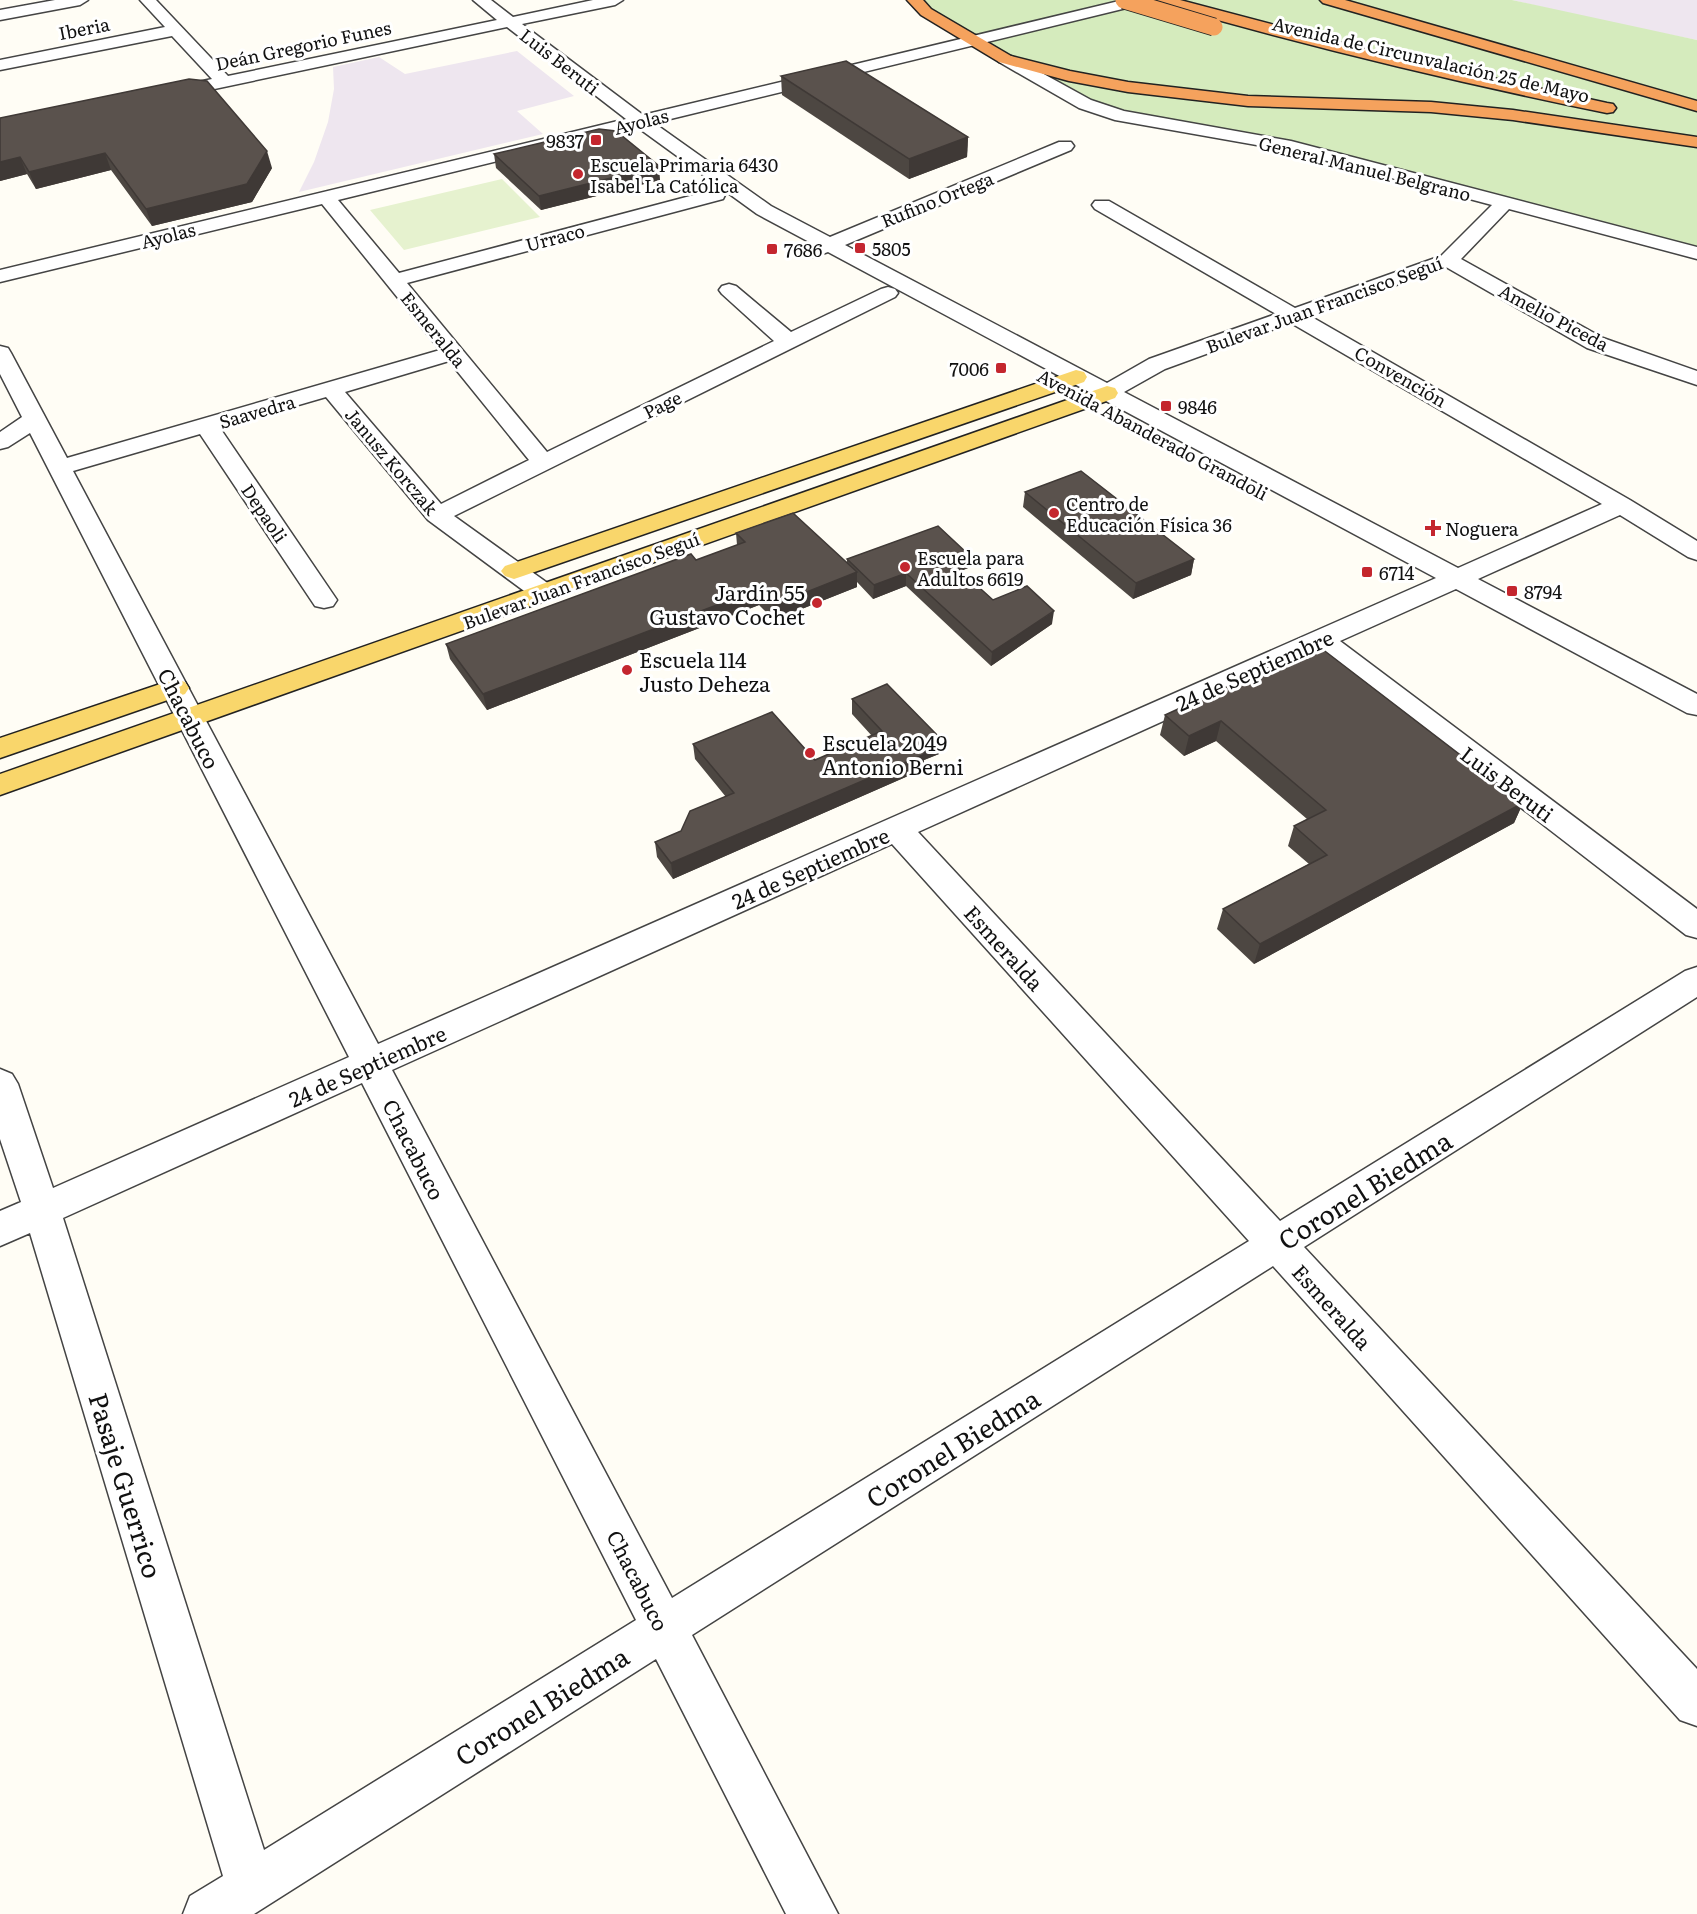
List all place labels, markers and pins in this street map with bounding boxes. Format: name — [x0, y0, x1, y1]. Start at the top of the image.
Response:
place label: 9837 — [546, 127, 584, 154]
marker: 9837 — [589, 133, 603, 147]
place label: Escuela Primaria 6430 Isabel La Católica — [590, 151, 778, 199]
marker: Escuela Primaria 6430 Isabel La Católica — [571, 167, 585, 181]
place label: 5805 — [872, 235, 911, 262]
place label: 7686 — [784, 236, 823, 263]
marker: 5805 — [853, 241, 867, 255]
marker: 7686 — [765, 242, 779, 256]
place label: 7006 — [949, 355, 989, 382]
marker: 7006 — [994, 361, 1008, 375]
place label: 9846 — [1178, 393, 1217, 420]
marker: 9846 — [1159, 399, 1173, 413]
place label: Centro de Educación Física 36 — [1066, 490, 1232, 538]
marker: Centro de Educación Física 36 — [1047, 506, 1061, 520]
place label: Noguera — [1445, 515, 1519, 542]
marker: Noguera — [1426, 521, 1440, 535]
place label: Escuela para Adultos 6619 — [917, 544, 1025, 592]
place label: 6714 — [1379, 559, 1414, 586]
marker: Escuela para Adultos 6619 — [898, 560, 912, 574]
marker: 6714 — [1360, 565, 1374, 579]
place label: Jardín 55 Gustavo Cochet — [649, 576, 806, 631]
place label: 8794 — [1524, 578, 1562, 605]
marker: 8794 — [1505, 584, 1519, 598]
marker: Jardín 55 Gustavo Cochet — [810, 596, 824, 610]
place label: Escuela 114 Justo Deheza — [639, 643, 771, 698]
marker: Escuela 114 Justo Deheza — [620, 663, 634, 677]
place label: Escuela 2049 Antonio Berni — [822, 726, 964, 781]
marker: Escuela 2049 Antonio Berni — [803, 746, 817, 760]

